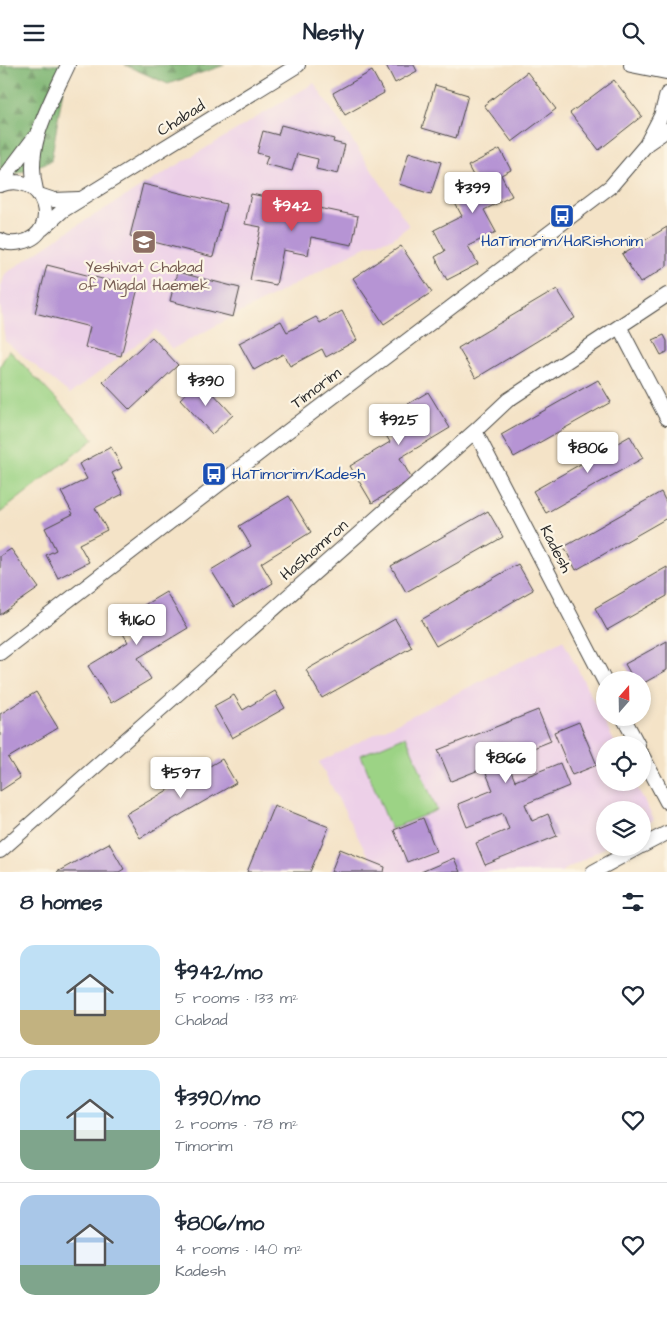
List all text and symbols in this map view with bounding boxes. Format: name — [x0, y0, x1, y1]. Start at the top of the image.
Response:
text: Nestly — [303, 17, 364, 48]
icon: menu — [20, 19, 48, 47]
icon: search — [619, 19, 647, 47]
street label: Chabad — [153, 95, 209, 141]
pin: $399 — [443, 171, 503, 214]
text: $399 — [455, 177, 491, 199]
pin: $942 — [262, 189, 322, 232]
text: $942 — [273, 195, 311, 217]
bus stop icon: HaTimorim/HaRishonim — [549, 203, 575, 229]
school or university icon: Yeshivat Chabad of Migdal Haemek — [131, 229, 157, 255]
place label: HaTimorim/HaRishonim — [481, 230, 644, 252]
place label: Yeshivat Chabad of Migdal Haemek — [78, 256, 210, 297]
street label: Timorim — [286, 362, 346, 414]
pin: $390 — [176, 365, 236, 407]
text: $390 — [188, 370, 224, 392]
pin: $925 — [369, 403, 429, 446]
text: $925 — [380, 409, 418, 431]
pin: $806 — [558, 431, 618, 474]
text: $806 — [568, 437, 608, 459]
bus stop icon: HaTimorim/Kadesh — [201, 461, 227, 487]
place label: HaTimorim/Kadesh — [232, 463, 365, 485]
street label: HaShomron — [275, 514, 353, 586]
street label: Kadesh — [535, 521, 577, 577]
pin: $1,160 — [96, 603, 178, 646]
text: $1,160 — [119, 609, 155, 631]
north arrow — [596, 671, 651, 726]
map controls — [596, 671, 651, 856]
button: locate — [596, 736, 651, 791]
pin: $866 — [476, 741, 536, 784]
text: $866 — [486, 747, 526, 769]
pin: $597 — [151, 757, 211, 799]
text: $597 — [161, 762, 201, 784]
button: layers — [596, 801, 651, 856]
text: 8 homes — [20, 888, 102, 917]
icon: filters — [619, 888, 647, 916]
text: $942/mo — [175, 958, 263, 987]
icon: home — [60, 965, 120, 1025]
icon: heart — [619, 981, 647, 1009]
text: 5 rooms · 133 m² — [175, 987, 298, 1009]
text: Chabad — [175, 1009, 228, 1031]
text: $390/mo — [175, 1084, 260, 1113]
icon: home — [60, 1090, 120, 1150]
icon: heart — [619, 1106, 647, 1134]
text: 2 rooms · 78 m² — [175, 1113, 298, 1135]
text: Timorim — [175, 1135, 233, 1157]
text: $806/mo — [175, 1209, 264, 1238]
icon: home — [60, 1215, 120, 1275]
icon: heart — [619, 1231, 647, 1259]
text: 4 rooms · 140 m² — [175, 1238, 303, 1260]
text: Kadesh — [175, 1260, 226, 1282]

